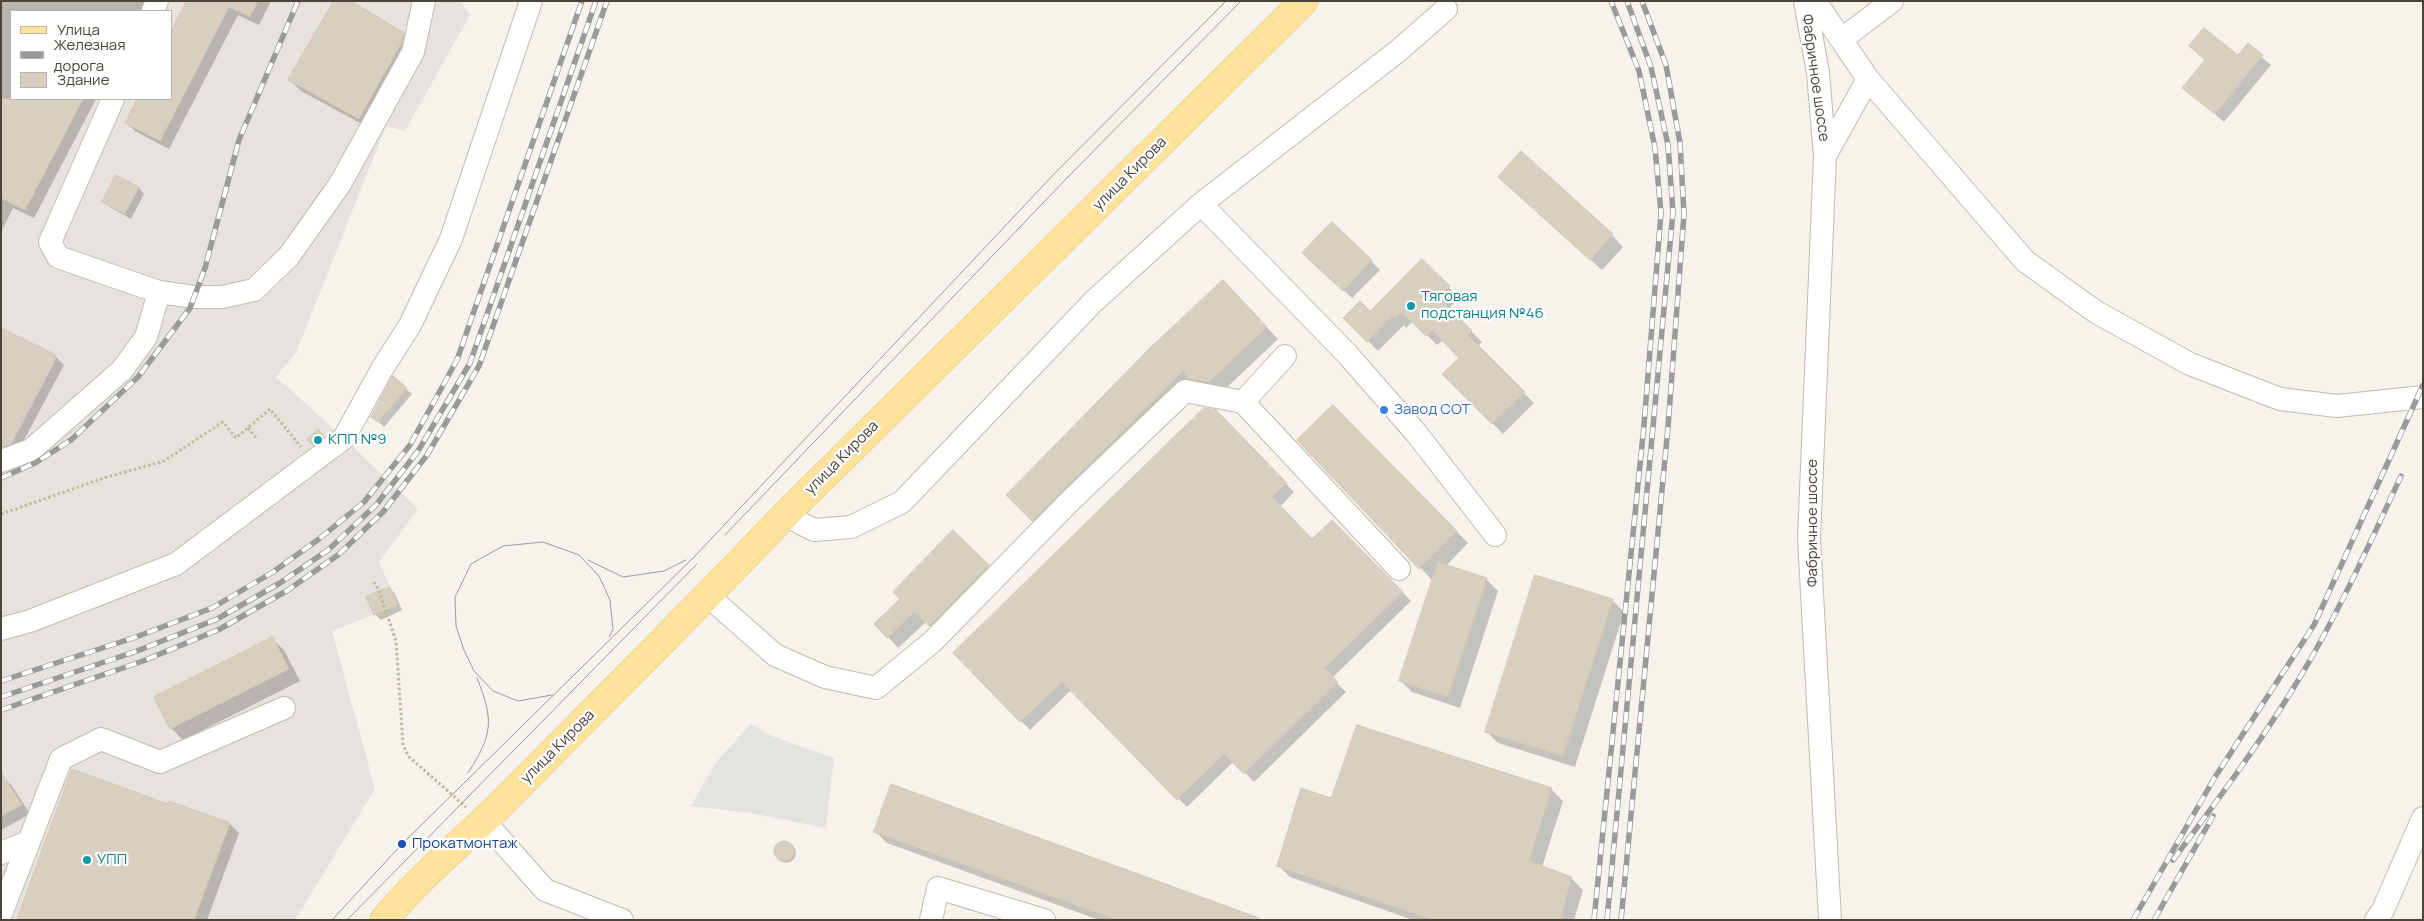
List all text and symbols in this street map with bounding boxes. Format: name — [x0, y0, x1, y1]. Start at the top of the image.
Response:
legend — [10, 10, 172, 100]
street label: Фабричное шоссе — [1797, 13, 1833, 143]
text: Улица — [57, 19, 100, 40]
text: Железная дорога — [54, 34, 125, 76]
text: Здание — [57, 69, 109, 90]
street label: улица Кирова — [1089, 133, 1171, 215]
place label: Тяговая подстанция №46 — [1421, 288, 1544, 323]
marker: Тяговая подстанция №46 — [1405, 300, 1417, 312]
place label: Завод СОТ — [1394, 401, 1470, 419]
marker: Завод СОТ — [1378, 404, 1390, 416]
street label: улица Кирова — [801, 417, 883, 499]
place label: КПП №9 — [328, 431, 387, 449]
marker: КПП №9 — [312, 434, 324, 446]
street label: Фабричное шоссе — [1804, 459, 1822, 587]
street label: улица Кирова — [517, 706, 599, 788]
place label: Прокатмонтаж — [412, 835, 518, 853]
marker: Прокатмонтаж — [396, 838, 408, 850]
place label: УПП — [97, 851, 127, 869]
marker: УПП — [81, 854, 93, 866]

